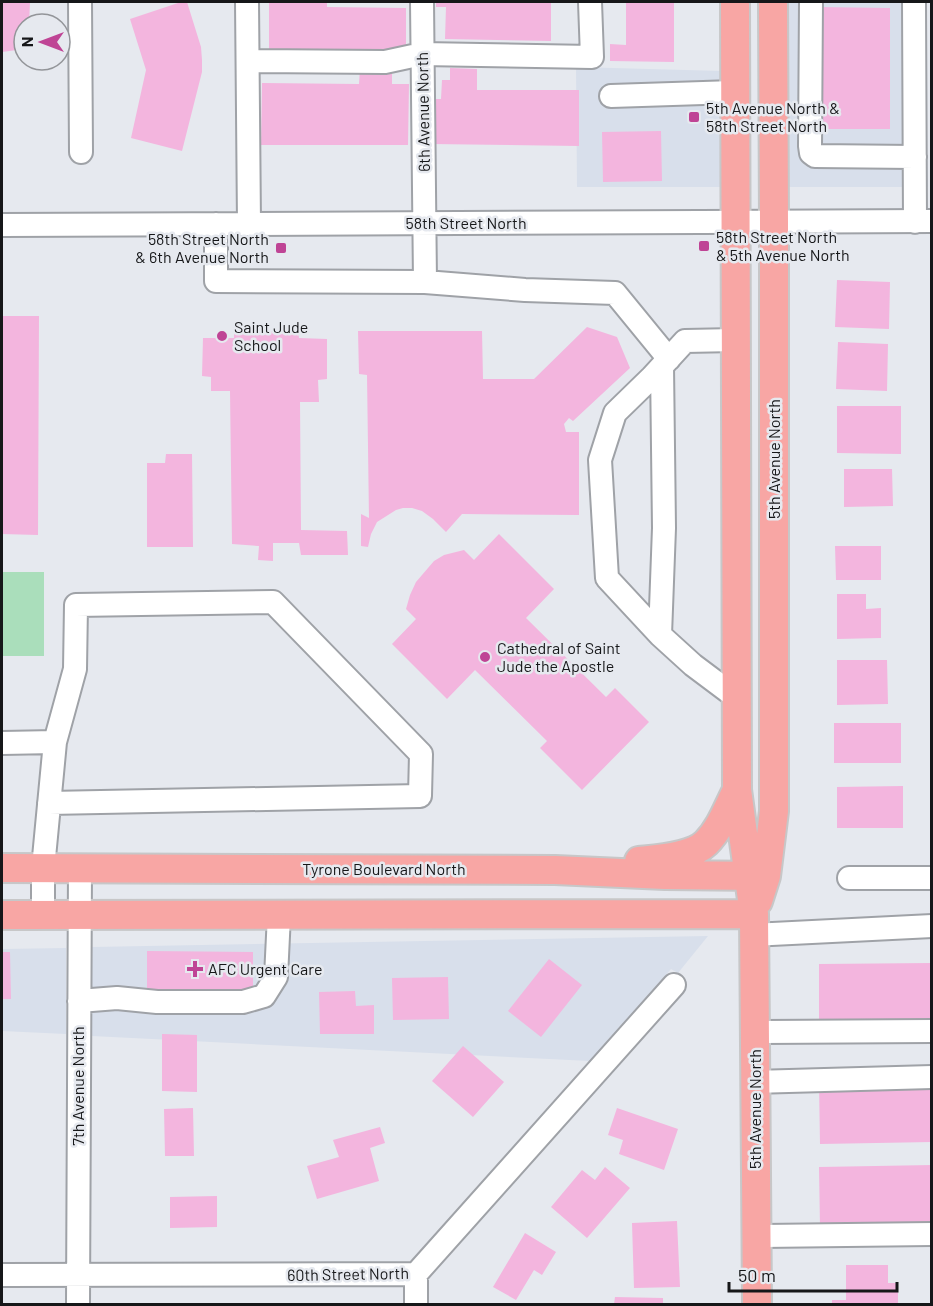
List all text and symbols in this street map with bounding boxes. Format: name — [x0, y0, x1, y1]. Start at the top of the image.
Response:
north arrow — [12, 12, 72, 72]
text: N — [17, 37, 36, 47]
street label: 6th Avenue North — [412, 52, 433, 172]
place label: 5th Avenue North & 58th Street North — [706, 98, 840, 135]
marker: 5th Avenue North & 58th Street North — [687, 110, 701, 124]
street label: 58th Street North — [405, 213, 527, 232]
place label: 58th Street North & 5th Avenue North — [716, 227, 850, 264]
place label: 58th Street North & 6th Avenue North — [135, 229, 269, 266]
marker: 58th Street North & 5th Avenue North — [697, 239, 711, 253]
marker: 58th Street North & 6th Avenue North — [274, 241, 288, 255]
place label: Saint Jude School — [234, 317, 308, 354]
marker: Saint Jude School — [215, 329, 229, 343]
street label: 5th Avenue North — [764, 399, 783, 519]
place label: Cathedral of Saint Jude the Apostle — [497, 638, 621, 675]
marker: Cathedral of Saint Jude the Apostle — [478, 650, 492, 664]
street label: Tyrone Boulevard North — [302, 859, 466, 878]
place label: AFC Urgent Care — [208, 959, 322, 978]
marker: AFC Urgent Care — [186, 960, 204, 978]
street label: 7th Avenue North — [68, 1026, 87, 1146]
street label: 5th Avenue North — [745, 1049, 764, 1169]
scale bar — [729, 1255, 897, 1293]
street label: 60th Street North — [287, 1263, 409, 1284]
text: 50 m — [738, 1264, 776, 1286]

